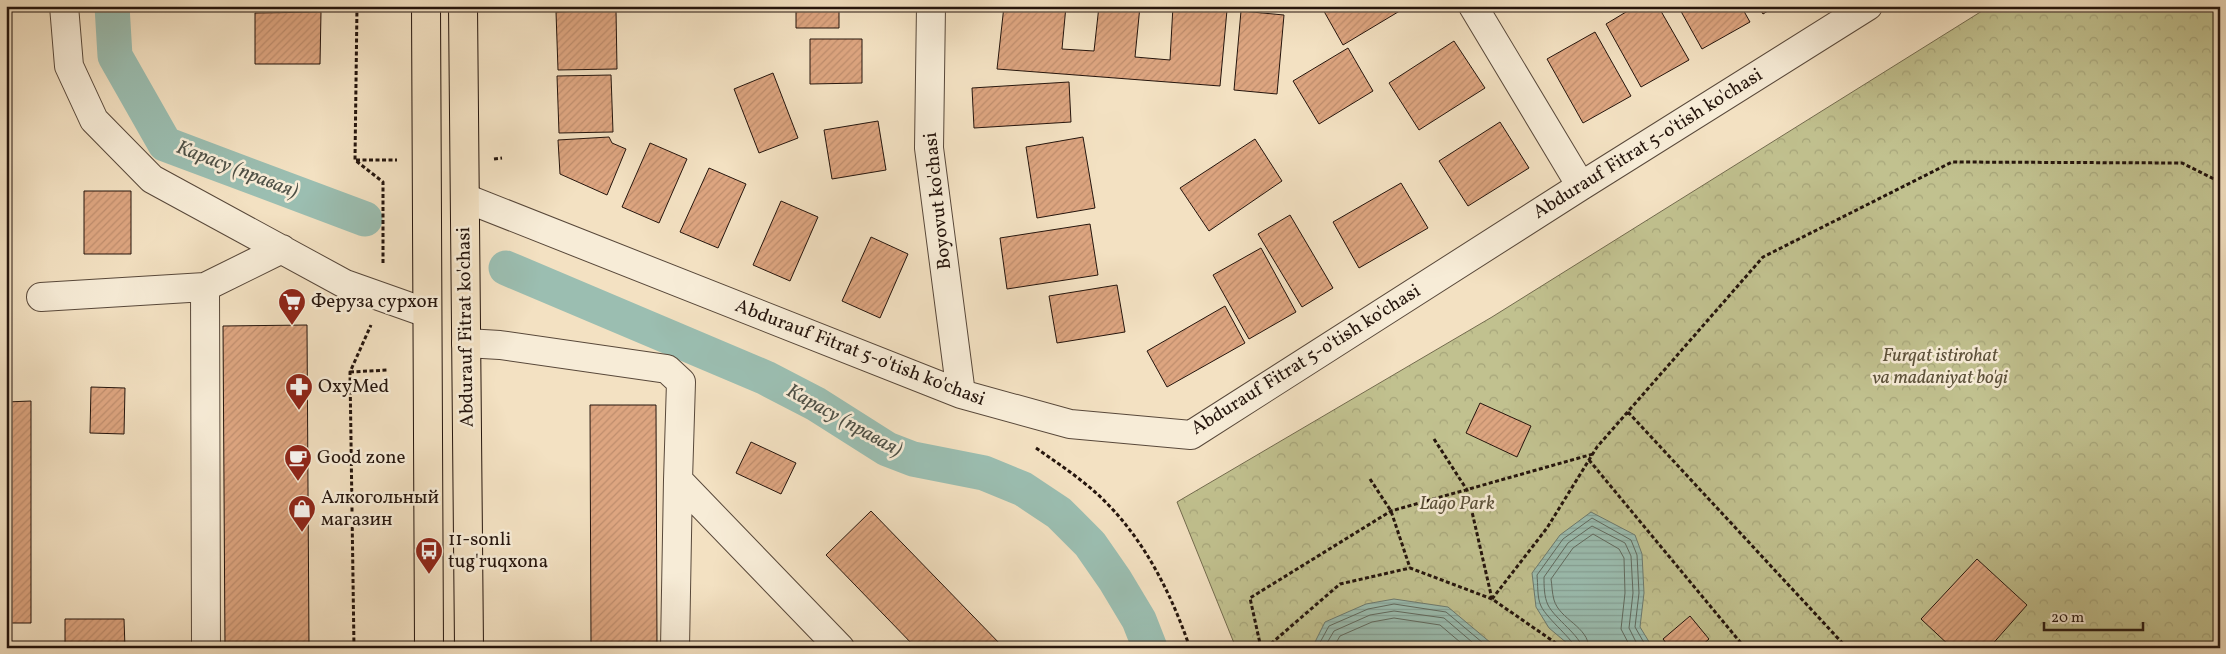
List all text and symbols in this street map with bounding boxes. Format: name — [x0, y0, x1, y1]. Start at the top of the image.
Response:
street label: Abdurauf Fitrat 5-o'tish ko'chasi — [1528, 62, 1768, 226]
street label: Boyovut ko'chasi — [918, 131, 958, 271]
water label: Карасу (правая) — [172, 134, 302, 206]
street label: Abdurauf Fitrat ko'chasi — [451, 226, 481, 427]
street label: Abdurauf Fitrat 5-o'tish ko'chasi — [1186, 278, 1426, 442]
supermarket icon: Феруза сурхон — [277, 287, 307, 326]
place label: Феруза сурхон — [311, 289, 438, 315]
street label: Abdurauf Fitrat 5-o'tish ko'chasi — [731, 293, 989, 413]
park label: Furqat istirohat va madaniyat bo'gi — [1872, 343, 2008, 391]
pharmacy icon: OxyMed — [284, 372, 314, 411]
place label: OxyMed — [318, 374, 389, 400]
water label: Карасу (правая) — [781, 378, 907, 464]
cafe icon: Good zone — [283, 443, 313, 482]
place label: Good zone — [317, 445, 406, 471]
place label: Алкогольный магазин — [321, 485, 439, 533]
park label: Lago Park — [1419, 491, 1495, 517]
shop icon: Алкогольный магазин — [287, 494, 317, 533]
place label: 11-sonli tug'ruqxona — [448, 527, 548, 575]
bus stop icon: 11-sonli tug'ruqxona — [414, 536, 444, 575]
scale bar — [2044, 599, 2142, 631]
text: 20 m — [2051, 608, 2084, 629]

